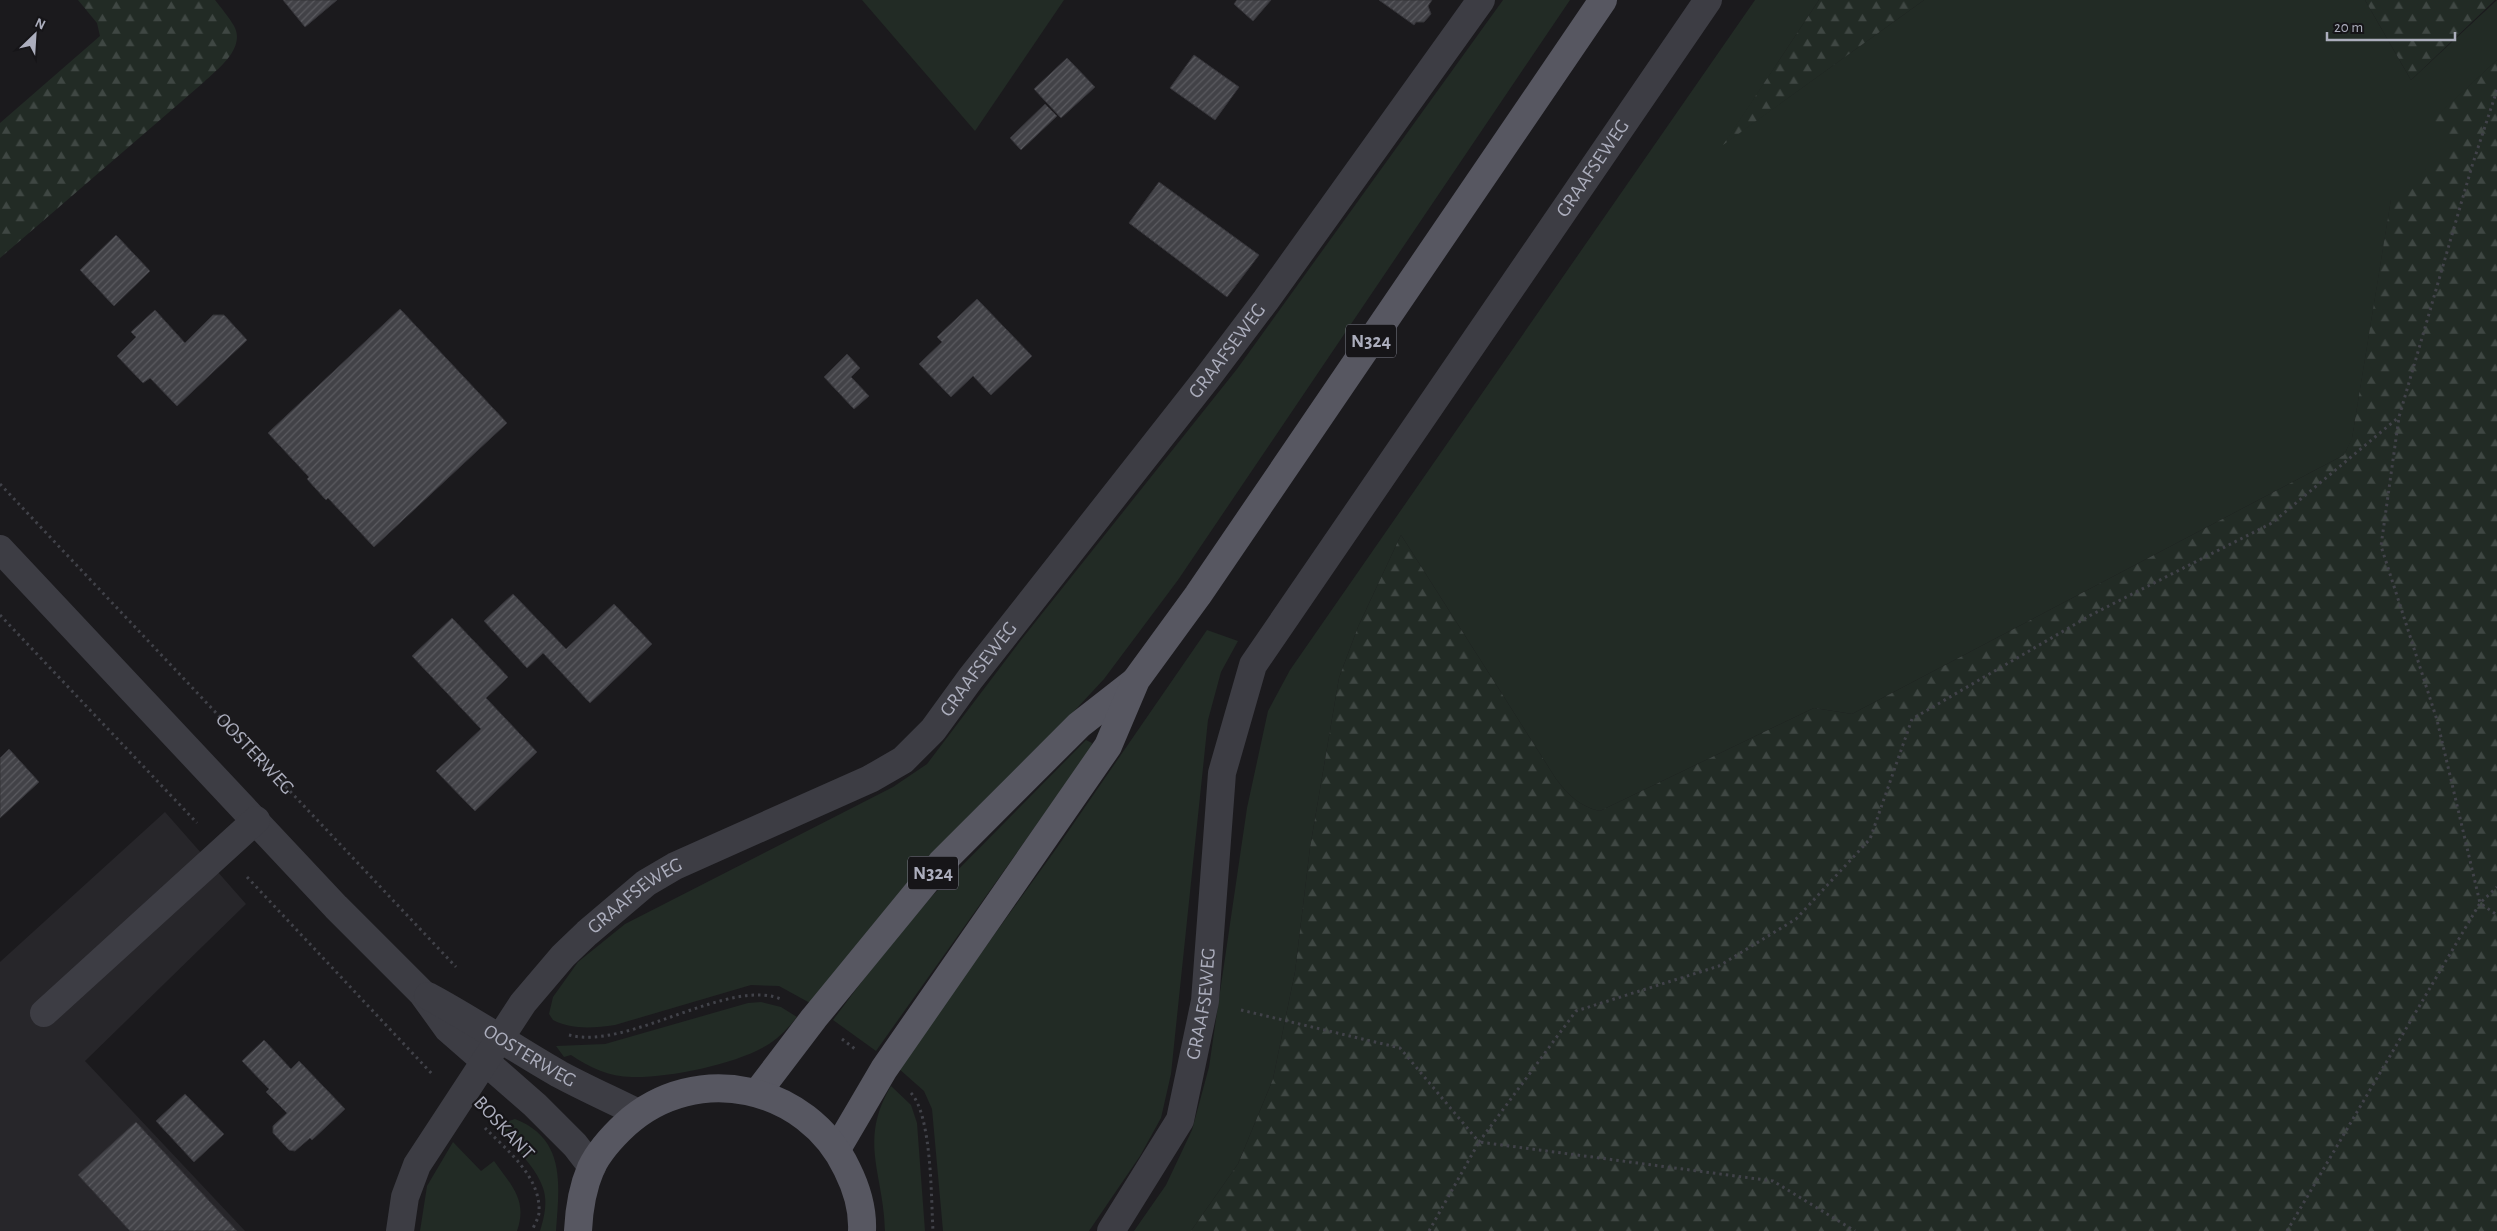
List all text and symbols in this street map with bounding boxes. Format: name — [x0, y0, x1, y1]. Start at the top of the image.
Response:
north arrow — [10, 10, 60, 60]
scale bar — [2327, 10, 2454, 42]
text: N — [33, 16, 47, 33]
text: 20 m — [2334, 20, 2363, 35]
street label: GRAAFSEWEG — [1553, 116, 1633, 221]
street label: GRAAFSEWEG — [1185, 300, 1270, 402]
road number: N324 — [1346, 324, 1396, 358]
street label: GRAAFSEWEG — [936, 618, 1021, 720]
street label: OOSTERWEG — [212, 709, 298, 798]
street label: GRAAFSEWEG — [584, 854, 685, 938]
road number: N324 — [908, 856, 958, 890]
street label: GRAAFSEWEG — [1183, 947, 1219, 1062]
street label: OOSTERWEG — [480, 1021, 579, 1091]
street label: BOSKANT — [470, 1092, 538, 1164]

